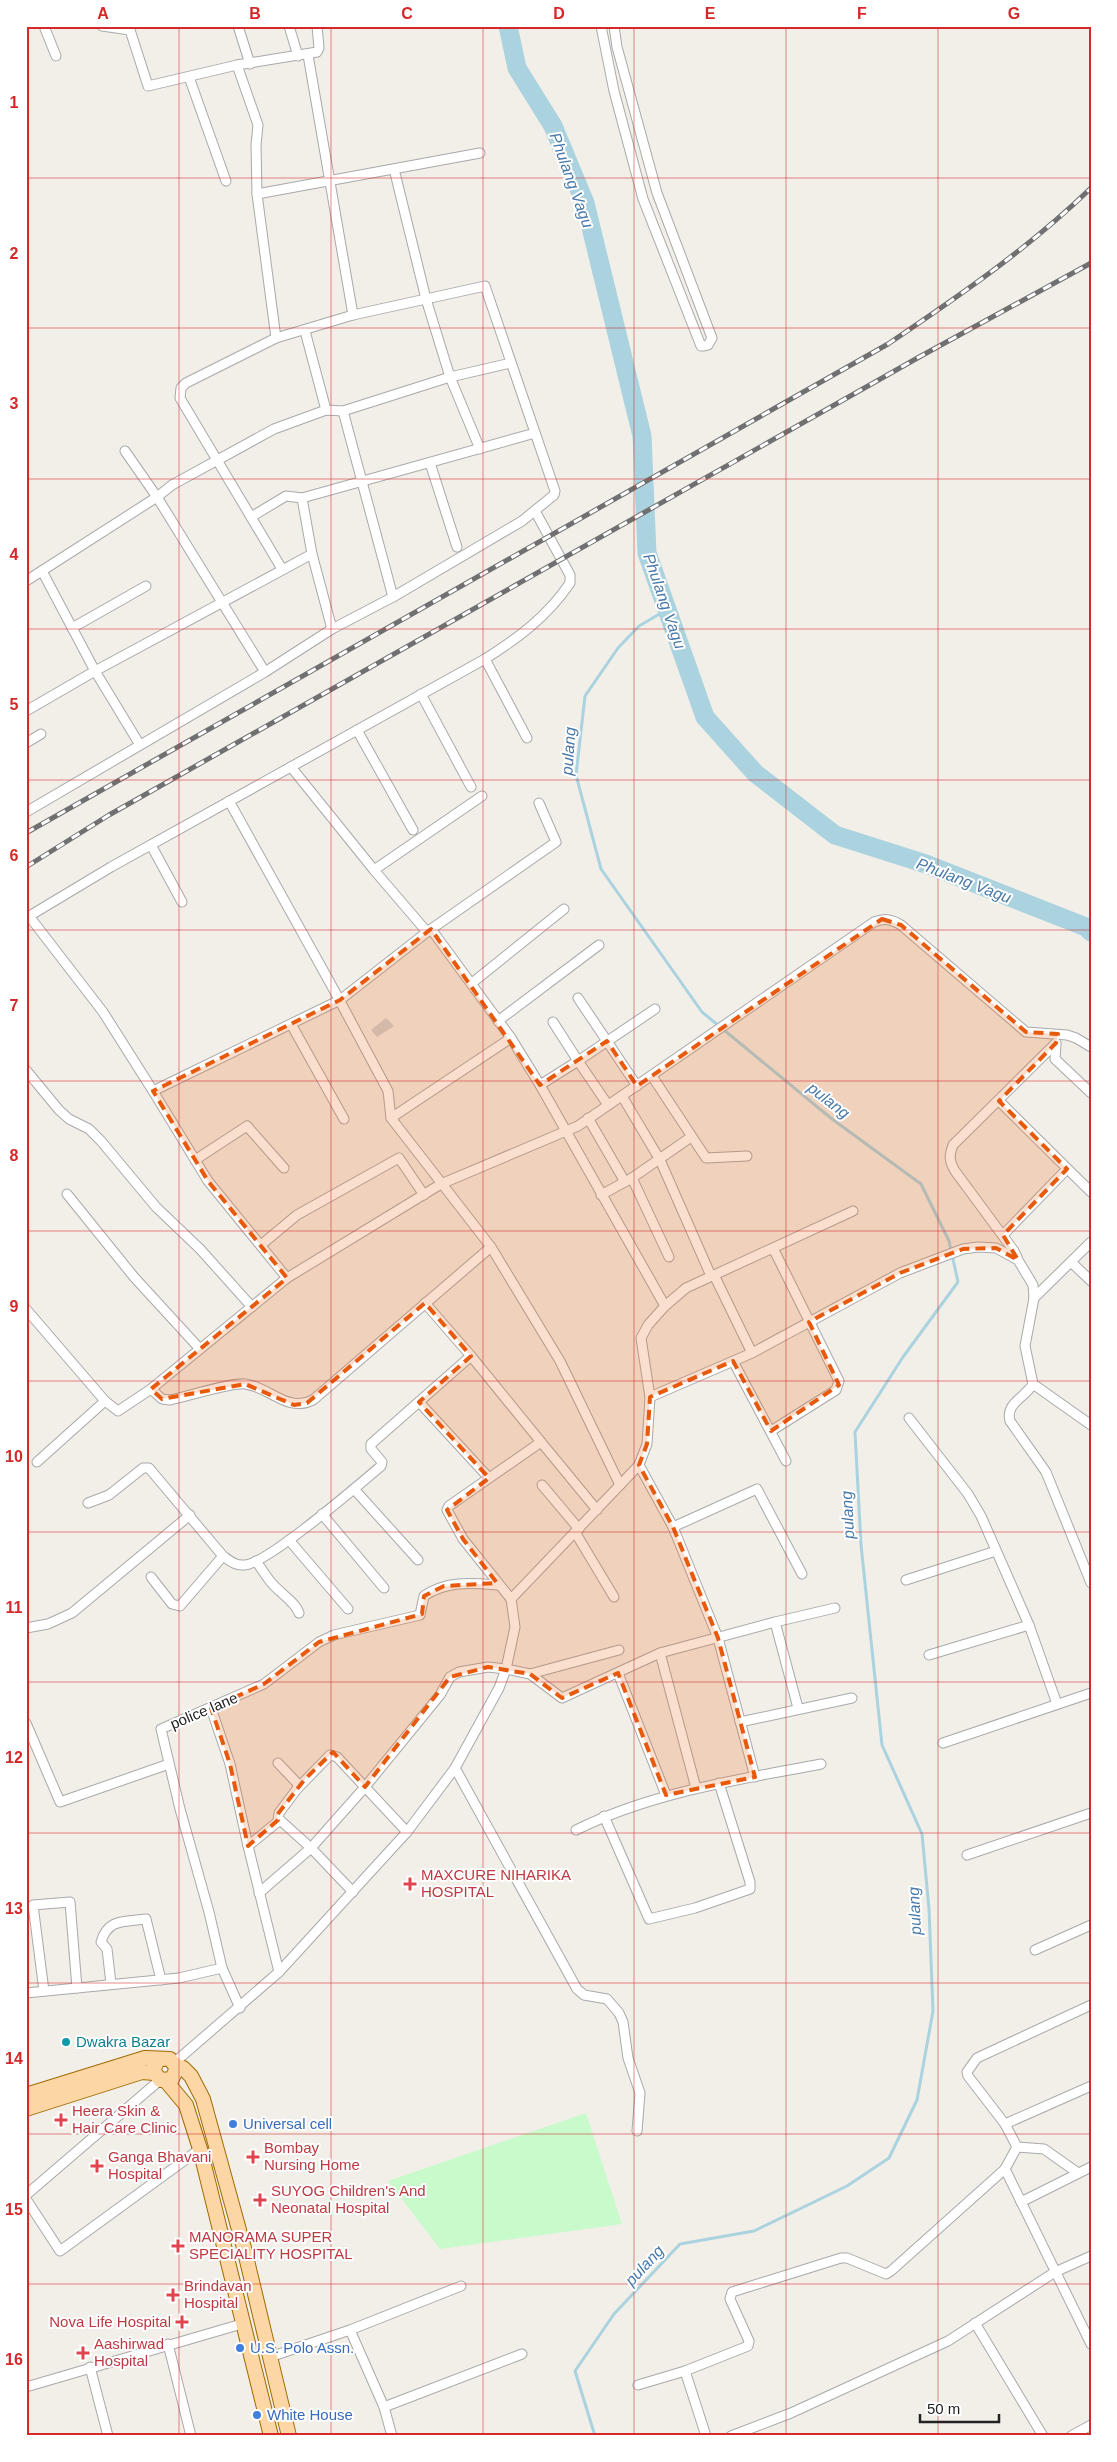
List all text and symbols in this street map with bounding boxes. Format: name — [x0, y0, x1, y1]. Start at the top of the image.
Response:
text: A — [97, 5, 109, 22]
text: B — [249, 5, 261, 22]
text: C — [401, 5, 413, 22]
text: D — [553, 5, 565, 22]
text: E — [705, 5, 716, 22]
text: F — [857, 5, 867, 22]
text: G — [1008, 5, 1020, 22]
text: 1 — [10, 94, 19, 111]
water label: Phulang Vagu — [546, 130, 597, 230]
text: 2 — [10, 245, 19, 262]
text: 3 — [10, 395, 19, 412]
text: 4 — [10, 546, 19, 563]
water label: Phulang Vagu — [640, 551, 689, 651]
text: 5 — [10, 696, 19, 713]
water label: pulang — [558, 726, 579, 777]
text: 6 — [10, 847, 19, 864]
water label: Phulang Vagu — [914, 855, 1014, 906]
text: 7 — [10, 997, 19, 1014]
water label: pulang — [804, 1078, 853, 1122]
text: 8 — [10, 1147, 19, 1164]
text: 9 — [10, 1298, 19, 1315]
text: 10 — [5, 1448, 23, 1465]
water label: pulang — [838, 1490, 857, 1540]
text: 11 — [6, 1599, 23, 1616]
street label: police lane — [167, 1689, 240, 1732]
text: 12 — [5, 1749, 23, 1766]
place label: MAXCURE NIHARIKA HOSPITAL — [421, 1866, 571, 1900]
marker: MAXCURE NIHARIKA HOSPITAL — [403, 1877, 417, 1891]
water label: pulang — [905, 1886, 924, 1936]
text: 13 — [5, 1900, 23, 1917]
place label: Dwakra Bazar — [76, 2033, 170, 2050]
marker: Dwakra Bazar — [60, 2036, 72, 2048]
text: 14 — [5, 2050, 23, 2067]
place label: Heera Skin & Hair Care Clinic — [72, 2102, 178, 2136]
marker: Heera Skin & Hair Care Clinic — [54, 2113, 68, 2127]
place label: Universal cell — [243, 2115, 332, 2132]
marker: Universal cell — [227, 2118, 239, 2130]
place label: Bombay Nursing Home — [264, 2139, 360, 2173]
place label: Ganga Bhavani Hospital — [108, 2148, 211, 2182]
marker: Bombay Nursing Home — [246, 2150, 260, 2164]
marker: Ganga Bhavani Hospital — [90, 2159, 104, 2173]
place label: SUYOG Children's And Neonatal Hospital — [271, 2182, 426, 2216]
marker: SUYOG Children's And Neonatal Hospital — [253, 2193, 267, 2207]
text: 15 — [5, 2201, 23, 2218]
place label: MANORAMA SUPER SPECIALITY HOSPITAL — [189, 2228, 353, 2262]
marker: MANORAMA SUPER SPECIALITY HOSPITAL — [171, 2239, 185, 2253]
water label: pulang — [621, 2242, 667, 2289]
place label: Brindavan Hospital — [184, 2277, 252, 2311]
marker: Brindavan Hospital — [166, 2288, 180, 2302]
place label: Nova Life Hospital — [49, 2313, 171, 2330]
marker: Nova Life Hospital — [175, 2315, 189, 2329]
place label: Aashirwad Hospital — [94, 2335, 164, 2369]
place label: U.S. Polo Assn. — [250, 2339, 354, 2356]
marker: U.S. Polo Assn. — [234, 2342, 246, 2354]
marker: Aashirwad Hospital — [76, 2346, 90, 2360]
text: 16 — [5, 2351, 23, 2368]
scale bar — [920, 2392, 998, 2424]
text: 50 m — [927, 2400, 960, 2417]
place label: White House — [267, 2406, 353, 2423]
marker: White House — [251, 2409, 263, 2421]

